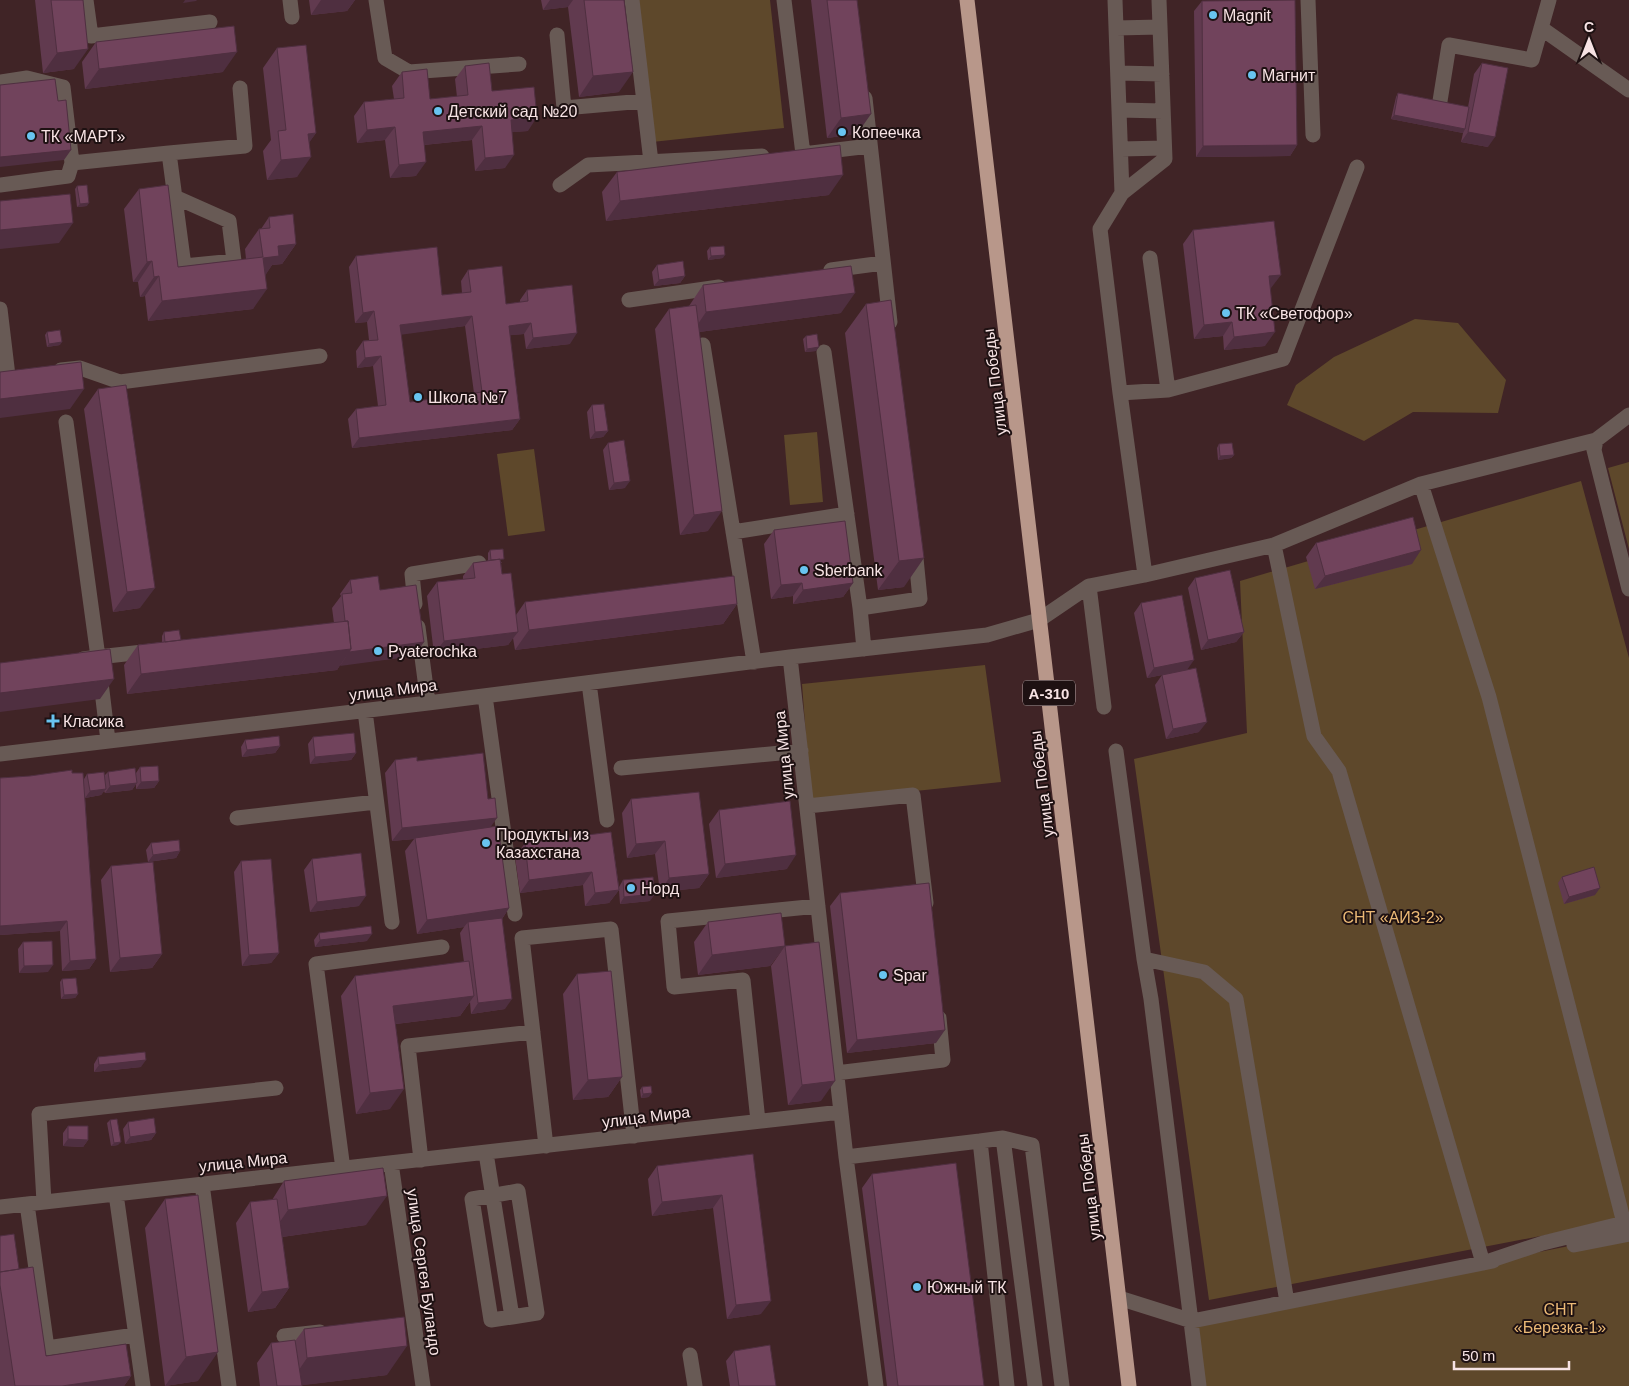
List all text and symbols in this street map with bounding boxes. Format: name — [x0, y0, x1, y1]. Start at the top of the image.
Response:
place label: Magnit — [1223, 7, 1272, 24]
marker: Magnit — [1207, 9, 1219, 21]
north arrow — [1564, 15, 1614, 65]
text: С — [1584, 19, 1594, 35]
place label: Магнит — [1262, 67, 1316, 84]
marker: Магнит — [1246, 69, 1258, 81]
place label: Детский сад №20 — [448, 103, 577, 120]
marker: Детский сад №20 — [432, 105, 444, 117]
place label: Копеечка — [852, 124, 921, 141]
marker: Копеечка — [836, 126, 848, 138]
place label: ТК «МАРТ» — [41, 128, 125, 145]
marker: ТК «МАРТ» — [25, 130, 37, 142]
place label: ТК «Светофор» — [1236, 305, 1353, 322]
marker: ТК «Светофор» — [1220, 307, 1232, 319]
street label: улица Победы — [980, 328, 1010, 436]
place label: Школа №7 — [428, 389, 507, 406]
marker: Школа №7 — [412, 391, 424, 403]
place label: Sberbank — [814, 562, 883, 579]
marker: Sberbank — [798, 564, 810, 576]
place label: Pyaterochka — [388, 643, 477, 660]
marker: Pyaterochka — [372, 645, 384, 657]
street label: улица Мира — [348, 676, 438, 704]
road number: А-310 — [1023, 680, 1075, 706]
street label: улица Мира — [771, 710, 797, 800]
place label: Класика — [63, 713, 124, 730]
marker: Класика — [47, 715, 59, 727]
street label: улица Победы — [1027, 730, 1057, 838]
place label: Продукты из Казахстана — [496, 826, 589, 861]
marker: Продукты из Казахстана — [480, 837, 492, 849]
place label: Норд — [641, 880, 680, 897]
marker: Норд — [625, 882, 637, 894]
park label: СНТ «АИЗ-2» — [1342, 909, 1444, 926]
place label: Spar — [893, 967, 927, 984]
marker: Spar — [877, 969, 889, 981]
street label: улица Мира — [601, 1103, 691, 1131]
street label: улица Победы — [1074, 1133, 1104, 1241]
street label: улица Мира — [198, 1149, 288, 1175]
street label: улица Сергея Буландо — [404, 1187, 444, 1357]
place label: Южный ТК — [927, 1279, 1007, 1296]
marker: Южный ТК — [911, 1281, 923, 1293]
park label: СНТ «Березка-1» — [1514, 1301, 1606, 1336]
scale bar — [1454, 1338, 1569, 1370]
text: 50 m — [1462, 1347, 1495, 1364]

